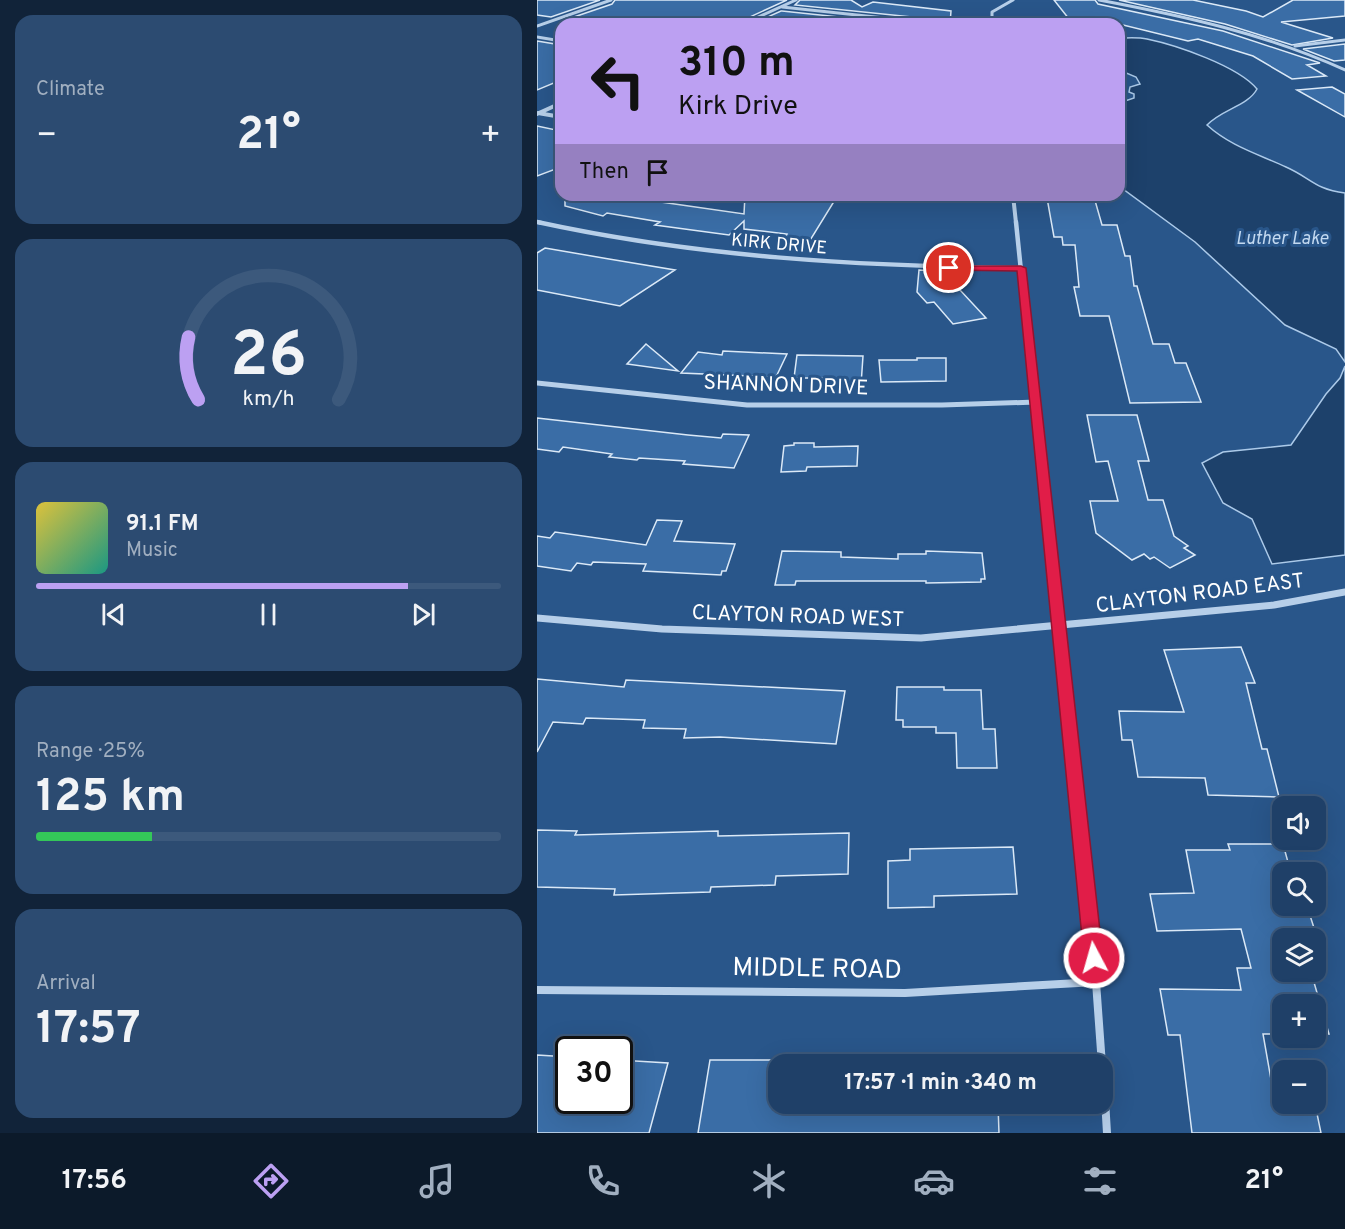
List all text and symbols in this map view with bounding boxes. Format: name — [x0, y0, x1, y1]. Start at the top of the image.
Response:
text: 310 m — [678, 38, 795, 91]
icon: left — [579, 42, 657, 120]
text: Climate — [36, 77, 105, 103]
text: Kirk Drive — [678, 90, 798, 124]
text: 21° — [236, 108, 301, 165]
text: − — [36, 116, 57, 158]
text: + — [480, 116, 501, 158]
icon: arrive — [641, 156, 674, 189]
text: Then — [579, 159, 629, 186]
water label: Luther Lake — [1236, 228, 1329, 251]
street label: KIRK DRIVE — [730, 229, 828, 261]
pin — [923, 242, 974, 293]
icon: arrive — [932, 251, 965, 284]
text: 26 — [230, 319, 307, 398]
street label: SHANNON DRIVE — [703, 370, 869, 402]
text: km/h — [242, 386, 295, 413]
text: 91.1 FM — [126, 511, 199, 538]
text: Music — [126, 538, 178, 564]
street label: CLAYTON ROAD EAST — [1094, 568, 1306, 620]
icon: previous — [97, 598, 130, 631]
icon: pause — [252, 598, 285, 631]
icon: next — [407, 598, 440, 631]
street label: CLAYTON ROAD WEST — [691, 600, 905, 634]
text: Range · 25% — [36, 739, 145, 765]
text: 125 km — [36, 770, 185, 827]
map controls — [1272, 796, 1326, 1114]
button: sound — [1272, 796, 1326, 850]
button: search — [1272, 862, 1326, 916]
position arrow — [1062, 926, 1126, 990]
button: layers — [1272, 928, 1326, 982]
street label: MIDDLE ROAD — [732, 952, 902, 988]
text: Arrival — [36, 971, 96, 997]
button: + — [1272, 994, 1326, 1048]
text: 17:57 — [36, 1002, 141, 1059]
speed limit sign: 30 — [555, 1036, 633, 1114]
button: − — [1272, 1060, 1326, 1114]
text: 17:57 · 1 min · 340 m — [844, 1070, 1037, 1097]
icon: directions — [250, 1160, 292, 1202]
icon: music — [416, 1160, 458, 1202]
icon: phone — [582, 1160, 624, 1202]
icon: climate — [748, 1160, 790, 1202]
icon: car — [913, 1160, 955, 1202]
icon: filters — [1079, 1160, 1121, 1202]
text: 17:56 — [62, 1164, 127, 1198]
text: 21° — [1245, 1164, 1283, 1198]

